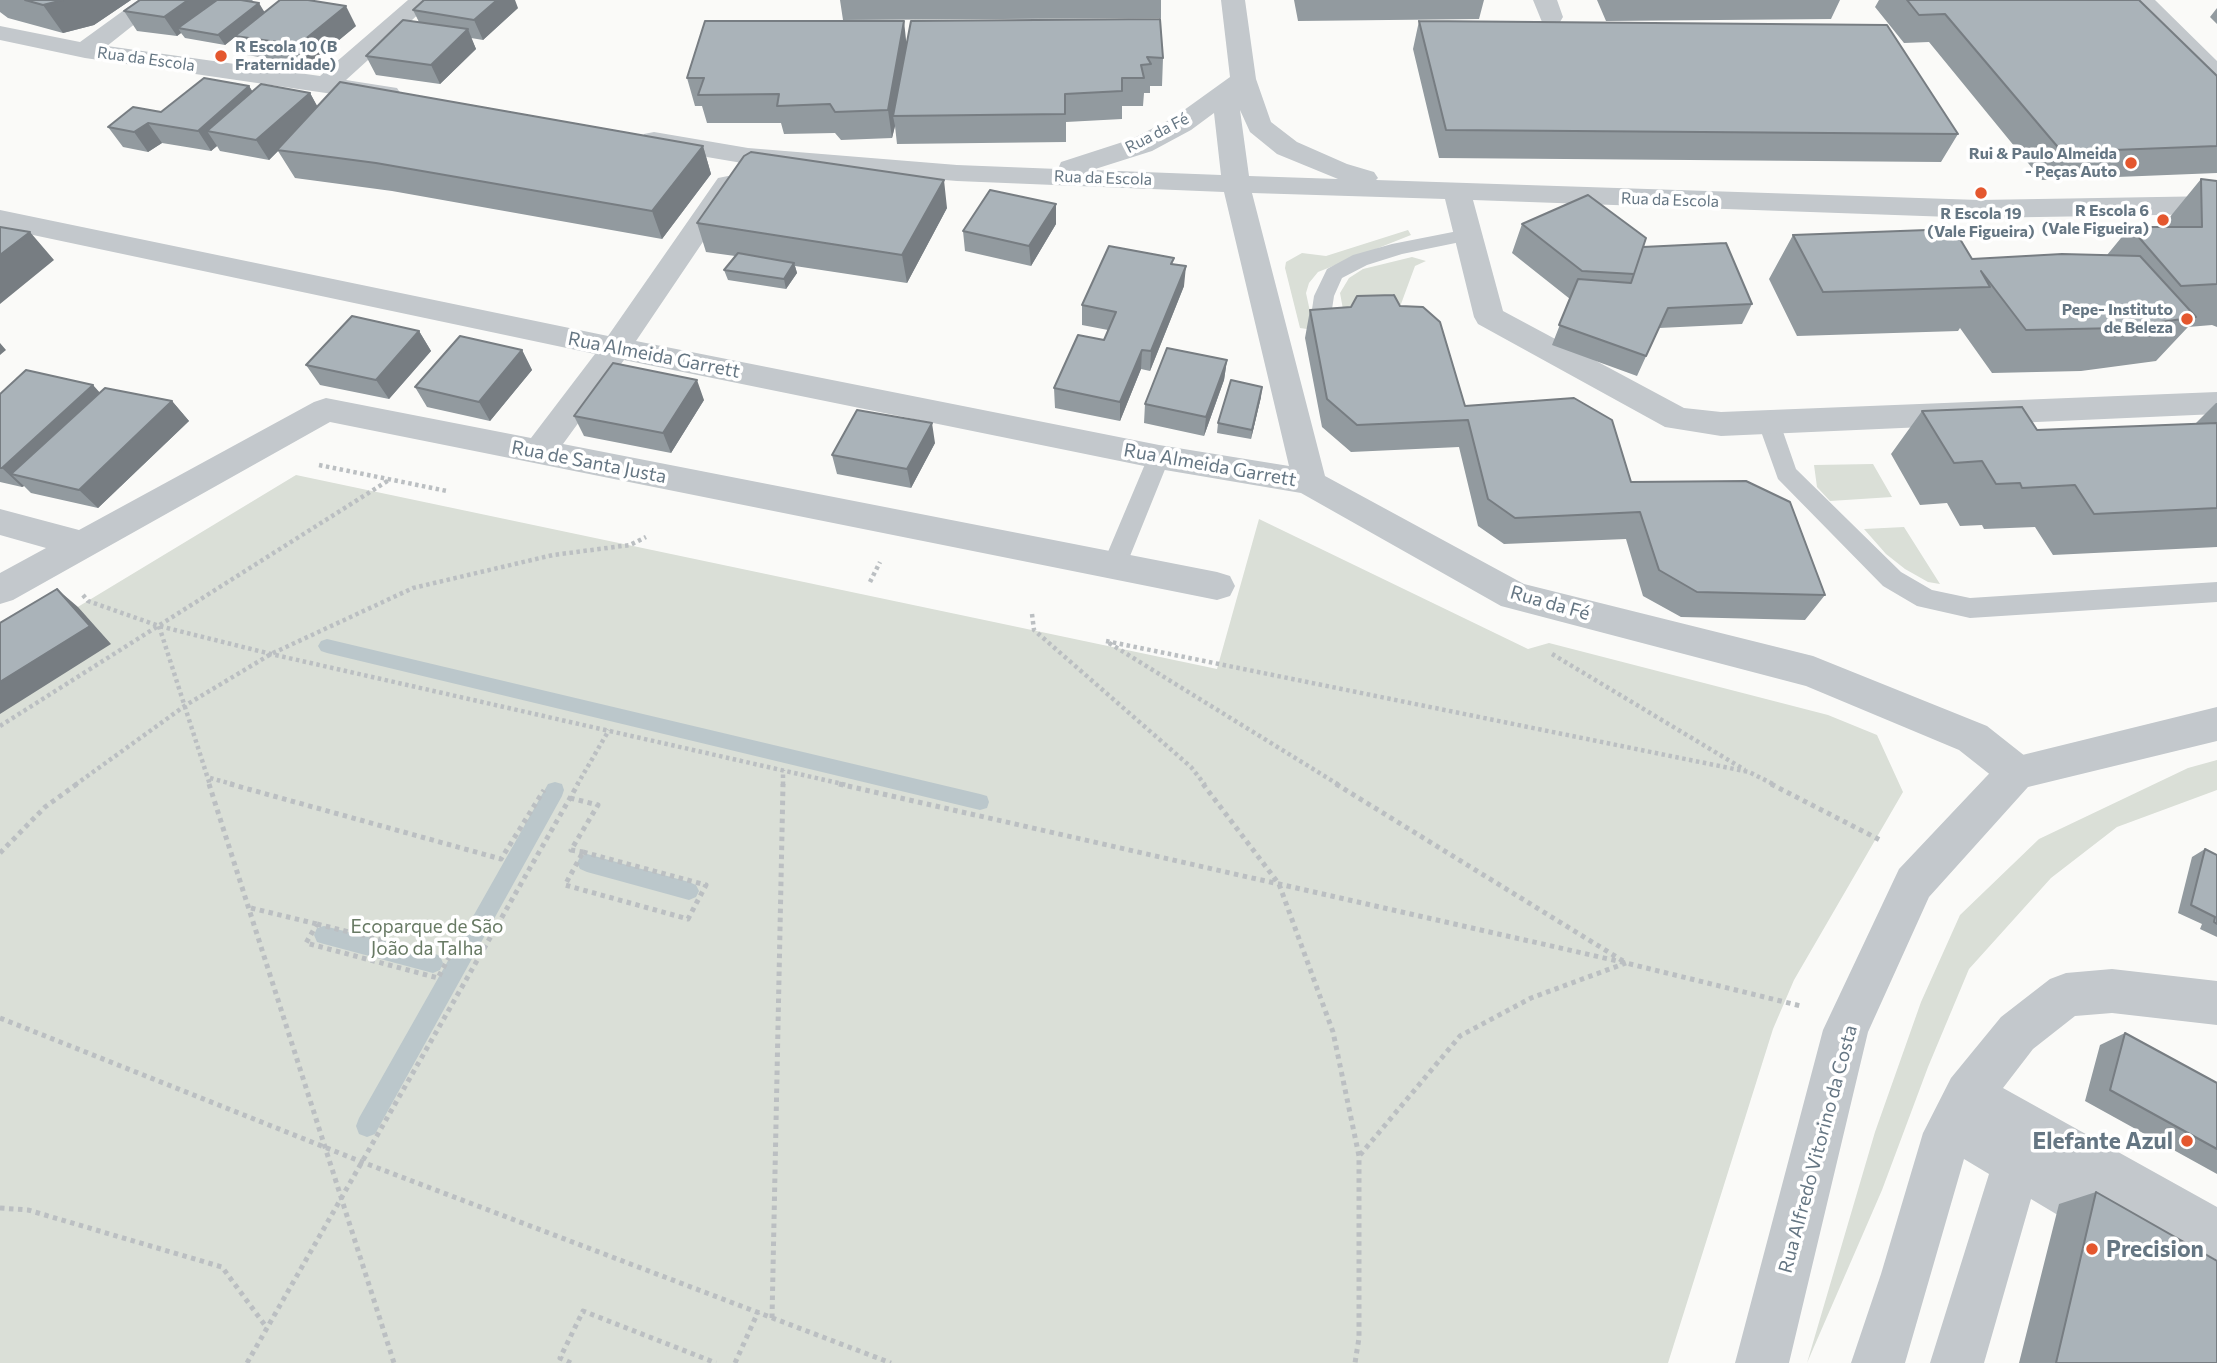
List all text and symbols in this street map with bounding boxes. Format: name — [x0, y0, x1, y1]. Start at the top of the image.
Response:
place label: R Escola 10 (B Fraternidade) — [235, 37, 337, 75]
street label: Rua da Escola — [96, 43, 196, 75]
marker: R Escola 10 (B Fraternidade) — [213, 48, 229, 64]
street label: Rua da Fé — [1122, 109, 1192, 157]
place label: Rui & Paulo Almeida - Peças Auto — [1969, 144, 2117, 182]
marker: Rui & Paulo Almeida - Peças Auto — [2123, 155, 2139, 171]
street label: Rua da Escola — [1054, 167, 1152, 189]
marker: R Escola 19 (Vale Figueira) — [1973, 185, 1989, 201]
street label: Rua da Escola — [1621, 189, 1719, 211]
place label: R Escola 6 (Vale Figueira) — [2042, 201, 2149, 239]
place label: R Escola 19 (Vale Figueira) — [1927, 204, 2035, 242]
marker: R Escola 6 (Vale Figueira) — [2155, 212, 2171, 228]
place label: Pepe- Instituto de Beleza — [2062, 300, 2173, 338]
marker: Pepe- Instituto de Beleza — [2179, 311, 2195, 327]
street label: Rua Almeida Garrett — [566, 327, 742, 383]
street label: Rua de Santa Justa — [510, 436, 668, 488]
street label: Rua Almeida Garrett — [1122, 439, 1298, 491]
street label: Rua da Fé — [1508, 581, 1592, 625]
park label: Ecoparque de São João da Talha — [351, 916, 503, 960]
street label: Rua Alfredo Vitorino da Costa — [1774, 1022, 1862, 1276]
place label: Elefante Azul — [2032, 1127, 2173, 1155]
marker: Elefante Azul — [2179, 1133, 2195, 1149]
place label: Precision — [2106, 1235, 2204, 1263]
marker: Precision — [2084, 1241, 2100, 1257]

